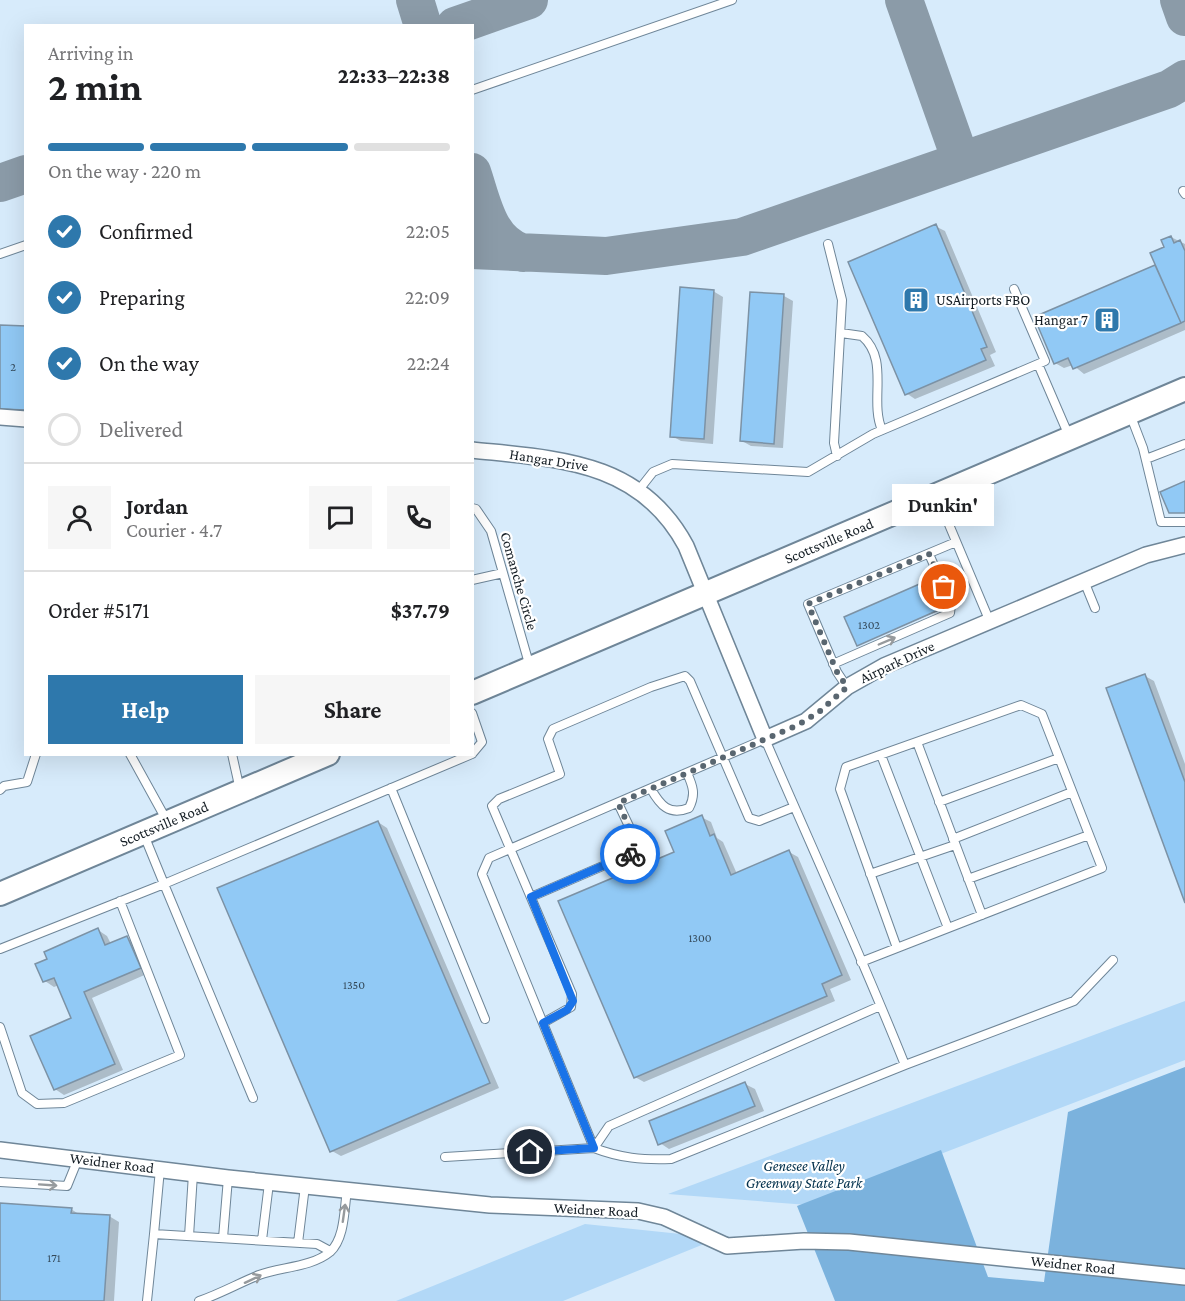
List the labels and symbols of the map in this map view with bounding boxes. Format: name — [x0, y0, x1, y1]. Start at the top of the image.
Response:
building icon: USAirports FBO — [901, 285, 931, 315]
place label: USAirports FBO — [936, 292, 1030, 309]
building icon: Hangar 7 — [1092, 305, 1122, 335]
place label: Hangar 7 — [1034, 312, 1088, 329]
house number: 2 — [10, 360, 16, 374]
street label: Hangar Drive — [508, 446, 590, 475]
callout: Dunkin' — [893, 485, 995, 527]
street label: Scottsville Road — [782, 515, 876, 567]
street label: Comanche Circle — [497, 530, 541, 632]
pin — [918, 561, 969, 612]
house number: 1302 — [858, 618, 880, 632]
one-way arrow — [877, 635, 896, 646]
street label: Airpark Drive — [857, 638, 938, 687]
street label: Scottsville Road — [117, 798, 211, 850]
courier — [600, 824, 660, 884]
house number: 1300 — [688, 931, 712, 945]
house number: 1350 — [343, 978, 365, 992]
pin — [504, 1126, 555, 1177]
street label: Weidner Road — [69, 1150, 155, 1176]
park label: Genesee Valley Greenway State Park — [746, 1158, 864, 1192]
one-way arrow — [38, 1180, 58, 1191]
street label: Weidner Road — [553, 1200, 639, 1220]
one-way arrow — [338, 1204, 349, 1223]
house number: 171 — [47, 1251, 61, 1265]
street label: Weidner Road — [1030, 1253, 1116, 1277]
one-way arrow — [244, 1272, 262, 1284]

